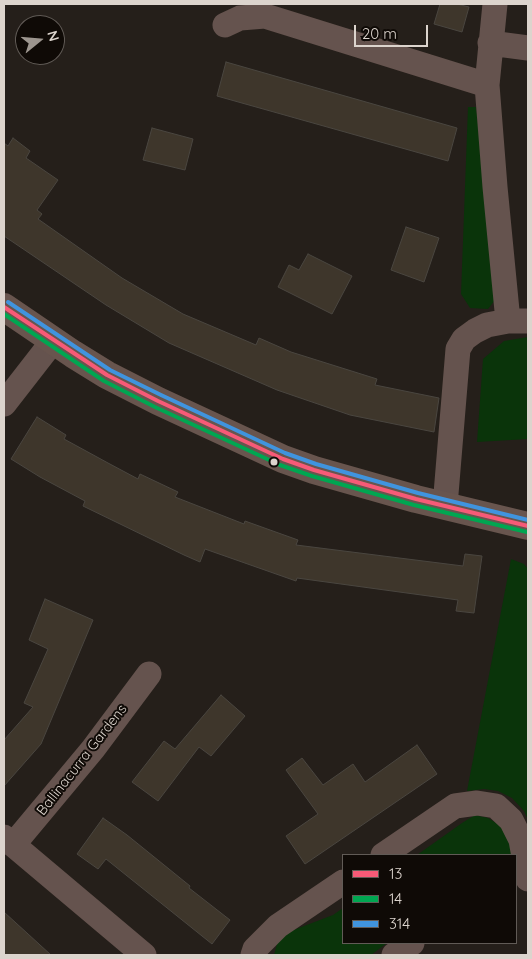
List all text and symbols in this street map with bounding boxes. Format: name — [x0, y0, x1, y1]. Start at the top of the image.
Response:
north arrow — [15, 15, 65, 65]
scale bar — [357, 15, 431, 47]
text: 20 m — [362, 24, 397, 43]
text: N — [43, 28, 63, 43]
unlabelled marker — [269, 457, 279, 467]
street label: Ballinacurra Gardens — [33, 701, 131, 819]
legend — [342, 854, 517, 944]
text: 13 — [389, 864, 402, 883]
text: 14 — [389, 889, 402, 908]
text: 314 — [389, 914, 410, 933]

